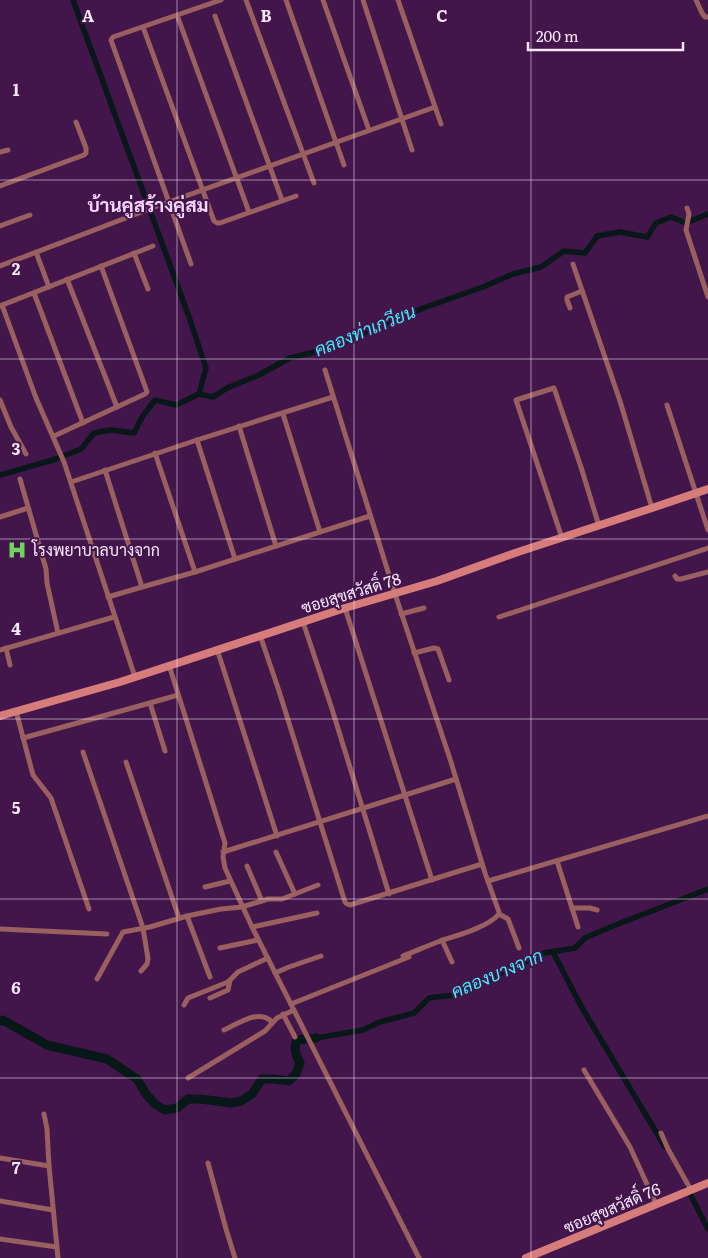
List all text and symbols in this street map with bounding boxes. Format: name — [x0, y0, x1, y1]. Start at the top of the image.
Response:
text: A — [82, 3, 94, 27]
text: B — [260, 3, 272, 27]
text: C — [436, 3, 448, 27]
scale bar — [528, 20, 683, 52]
text: 200 m — [536, 24, 579, 47]
text: 1 — [13, 77, 20, 101]
district label: บ้านคู่สร้างคู่สม — [87, 190, 209, 219]
text: 2 — [12, 256, 21, 280]
water label: คลองท่าเกวียน — [310, 297, 420, 362]
text: 3 — [12, 436, 21, 460]
place label: โรงพยาบาลบางจาก — [31, 537, 160, 561]
hospital icon: โรงพยาบาลบางจาก — [6, 539, 28, 561]
street label: ซอยสุขสวัสดิ์ 78 — [297, 564, 404, 620]
text: 4 — [11, 616, 21, 640]
text: 5 — [12, 795, 21, 819]
water label: คลองบางจาก — [446, 941, 547, 1004]
text: 6 — [11, 975, 21, 999]
text: 7 — [12, 1155, 21, 1179]
street label: ซอยสุขสวัสดิ์ 76 — [559, 1175, 665, 1239]

